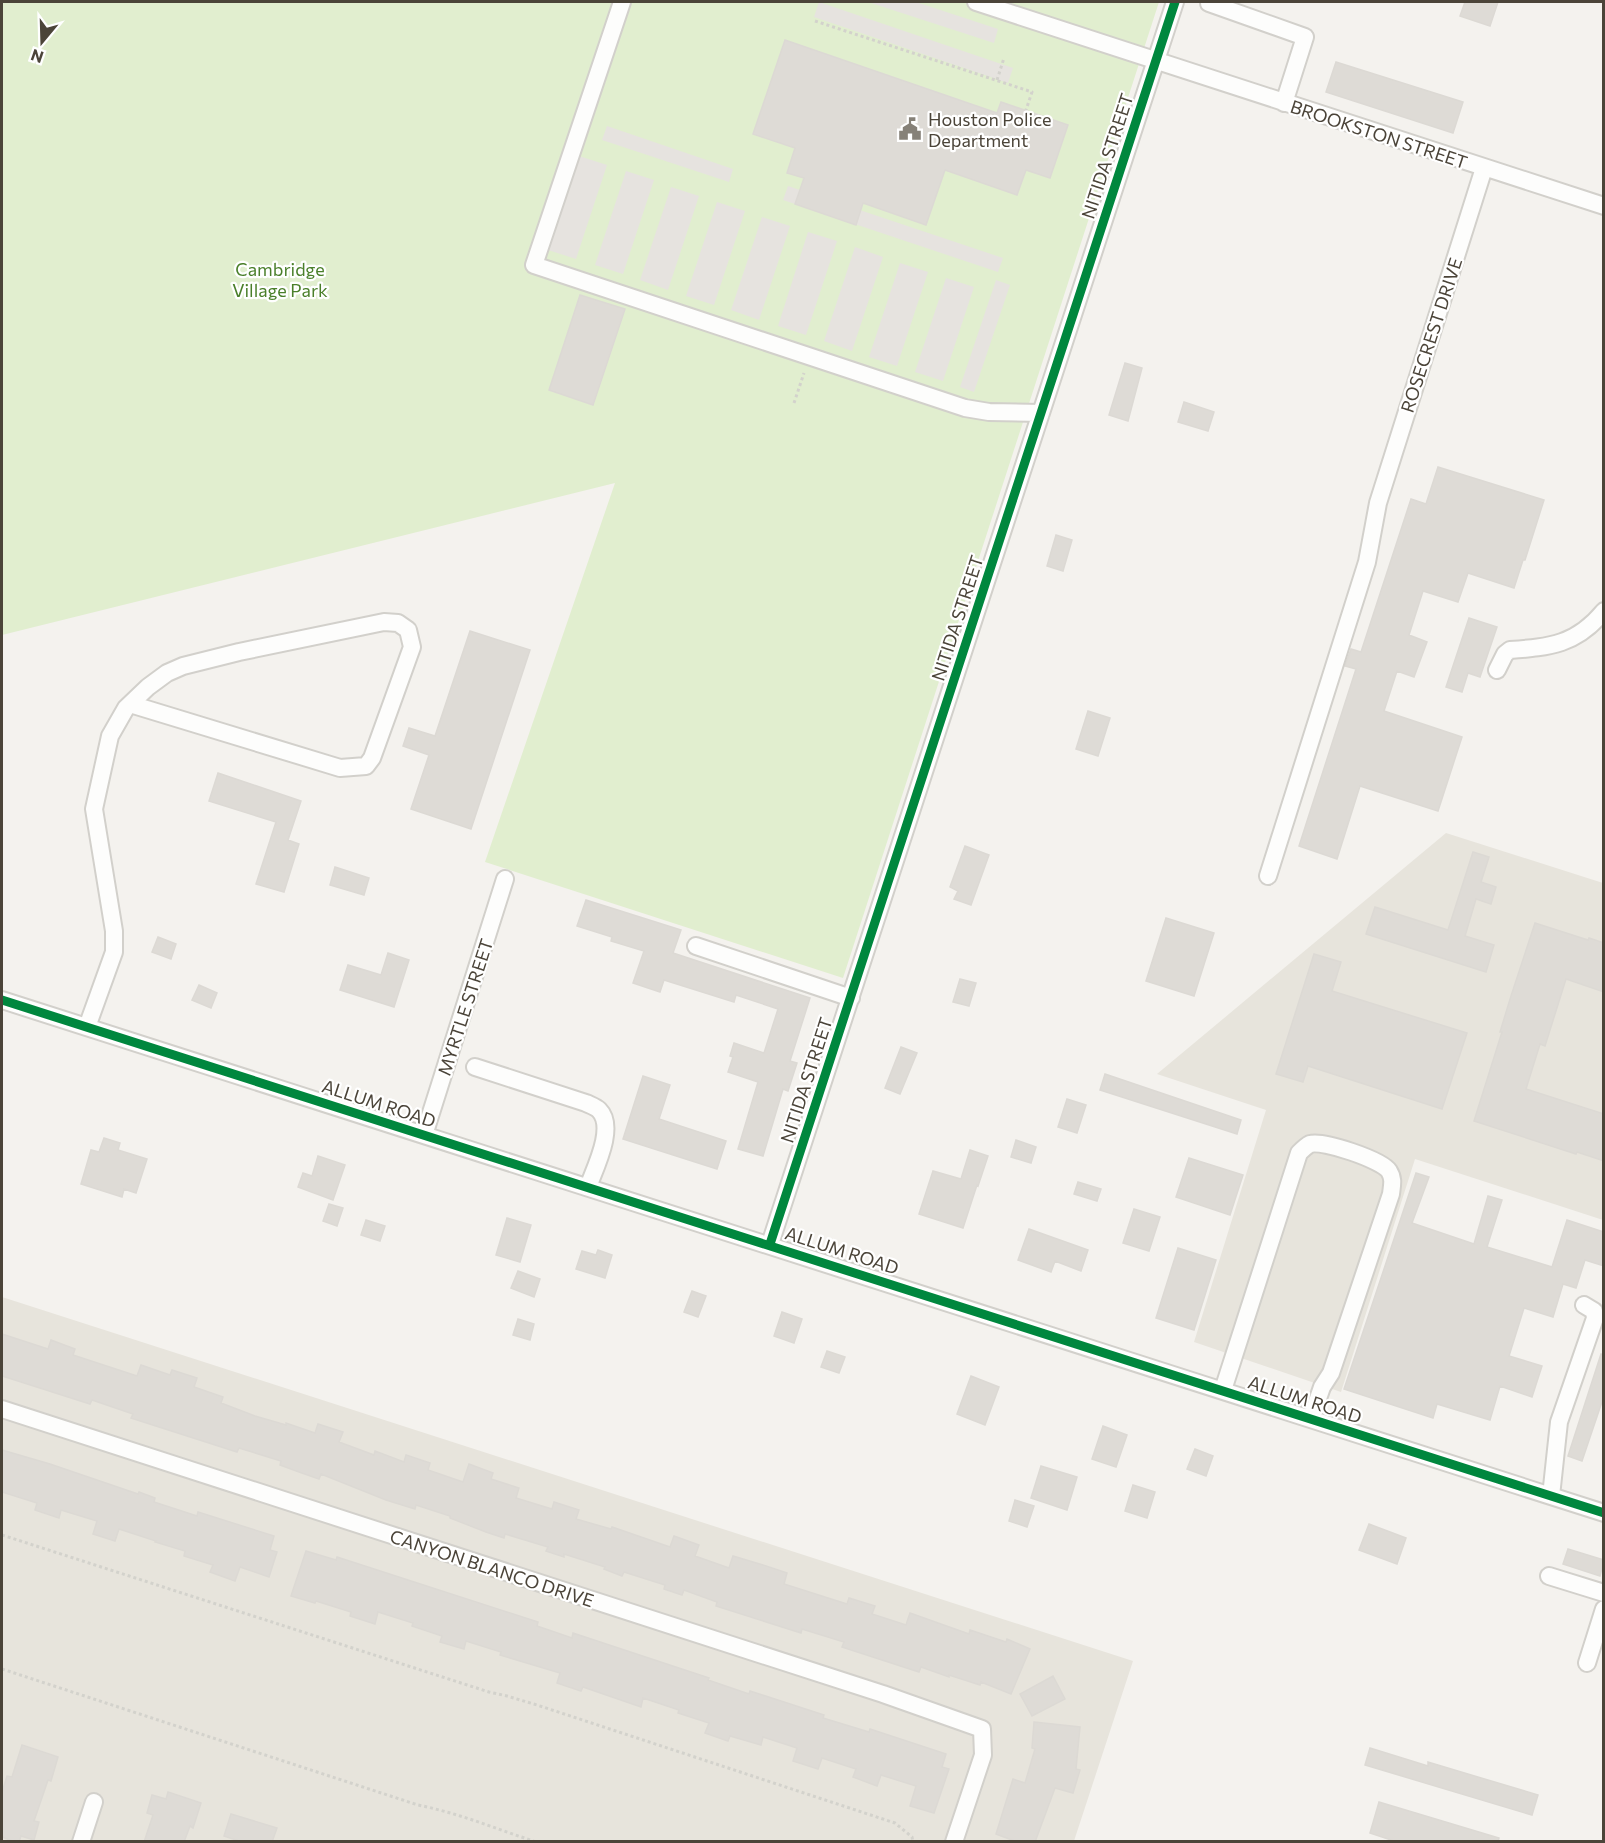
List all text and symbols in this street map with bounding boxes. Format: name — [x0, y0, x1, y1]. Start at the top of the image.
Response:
north arrow — [12, 12, 72, 72]
text: N — [28, 46, 46, 68]
street label: NITIDA STREET — [1076, 90, 1138, 222]
street label: BROOKSTON STREET — [1288, 95, 1470, 173]
place label: Houston Police Department — [928, 108, 1052, 151]
public building icon: Houston Police Department — [897, 116, 923, 142]
street label: ROSECREST DRIVE — [1396, 255, 1466, 415]
park label: Cambridge Village Park — [232, 258, 328, 301]
street label: NITIDA STREET — [926, 552, 988, 684]
street label: MYRTLE STREET — [433, 936, 497, 1078]
street label: NITIDA STREET — [775, 1014, 837, 1146]
street label: ALLUM ROAD — [319, 1074, 439, 1132]
street label: ALLUM ROAD — [782, 1221, 902, 1279]
street label: ALLUM ROAD — [1245, 1370, 1365, 1428]
street label: CANYON BLANCO DRIVE — [387, 1525, 597, 1611]

